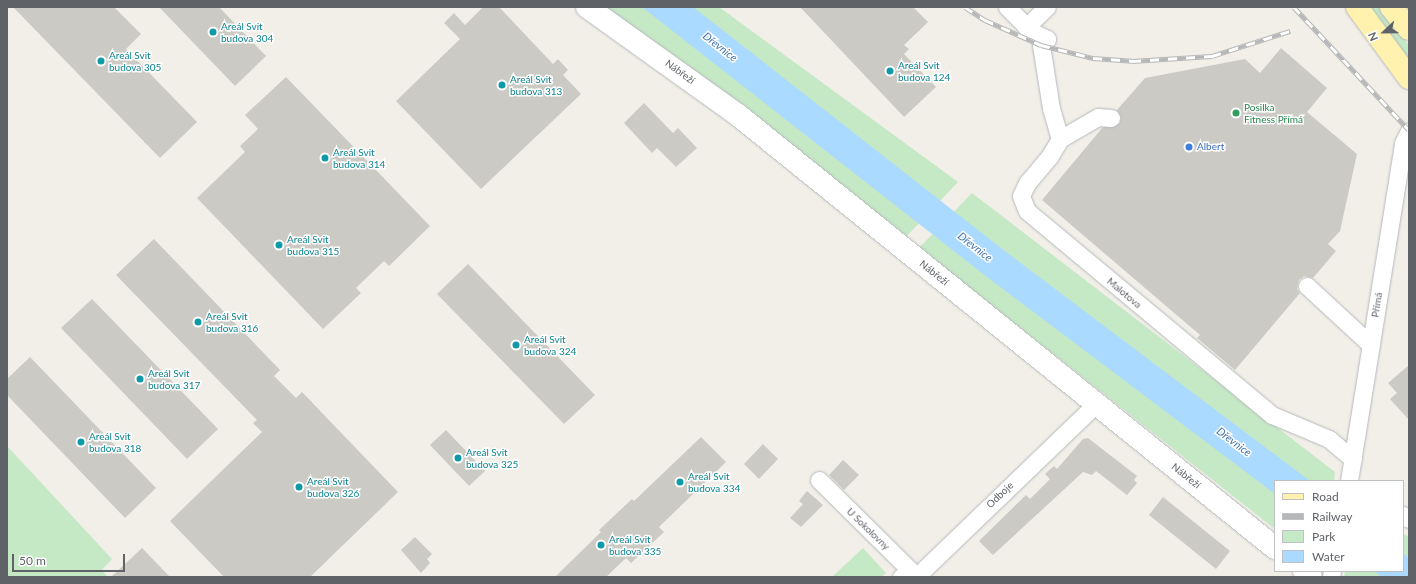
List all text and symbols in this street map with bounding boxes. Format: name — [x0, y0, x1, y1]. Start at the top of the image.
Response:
north arrow — [1364, 12, 1404, 52]
place label: Areál Svit budova 304 — [221, 20, 273, 44]
marker: Areál Svit budova 304 — [208, 27, 218, 37]
water label: Dřevnice — [700, 29, 740, 65]
text: N — [1365, 30, 1380, 43]
place label: Areál Svit budova 305 — [109, 49, 161, 72]
marker: Areál Svit budova 305 — [96, 56, 106, 66]
street label: Nábřeží — [663, 57, 697, 87]
place label: Areál Svit budova 124 — [898, 59, 950, 82]
marker: Areál Svit budova 124 — [885, 66, 895, 76]
place label: Areál Svit budova 313 — [510, 73, 562, 96]
marker: Areál Svit budova 313 — [497, 80, 507, 90]
place label: Posilka Fitness Přímá — [1244, 101, 1303, 124]
marker: Posilka Fitness Přímá — [1231, 108, 1241, 118]
place label: Albert — [1197, 141, 1224, 153]
marker: Albert — [1184, 142, 1194, 152]
place label: Areál Svit budova 314 — [333, 146, 385, 170]
marker: Areál Svit budova 314 — [320, 153, 330, 163]
water label: Dřevnice — [955, 229, 995, 265]
place label: Areál Svit budova 315 — [287, 233, 339, 256]
marker: Areál Svit budova 315 — [274, 240, 284, 250]
street label: Nábřeží — [917, 258, 951, 288]
street label: Malotova — [1104, 275, 1144, 311]
street label: Přímá — [1369, 292, 1385, 318]
place label: Areál Svit budova 316 — [206, 310, 258, 334]
marker: Areál Svit budova 316 — [193, 317, 203, 327]
place label: Areál Svit budova 324 — [524, 333, 576, 356]
marker: Areál Svit budova 324 — [511, 340, 521, 350]
place label: Areál Svit budova 317 — [148, 367, 200, 390]
marker: Areál Svit budova 317 — [135, 374, 145, 384]
water label: Dřevnice — [1214, 425, 1254, 459]
place label: Areál Svit budova 318 — [89, 430, 141, 454]
marker: Areál Svit budova 318 — [76, 437, 86, 447]
place label: Areál Svit budova 325 — [466, 446, 518, 470]
marker: Areál Svit budova 325 — [453, 453, 463, 463]
street label: Nábřeží — [1169, 461, 1203, 491]
place label: Areál Svit budova 334 — [688, 470, 740, 494]
place label: Areál Svit budova 326 — [307, 475, 359, 498]
marker: Areál Svit budova 334 — [675, 477, 685, 487]
street label: Odboje — [984, 479, 1016, 511]
legend — [1274, 480, 1404, 572]
marker: Areál Svit budova 326 — [294, 482, 304, 492]
text: Road — [1312, 489, 1339, 504]
street label: U Sokolovny — [844, 506, 892, 552]
text: Railway — [1312, 509, 1352, 524]
text: Park — [1312, 529, 1335, 544]
place label: Areál Svit budova 335 — [609, 533, 661, 556]
marker: Areál Svit budova 335 — [596, 540, 606, 550]
scale bar — [14, 546, 127, 572]
text: Water — [1312, 549, 1345, 564]
text: 50 m — [19, 553, 46, 568]

